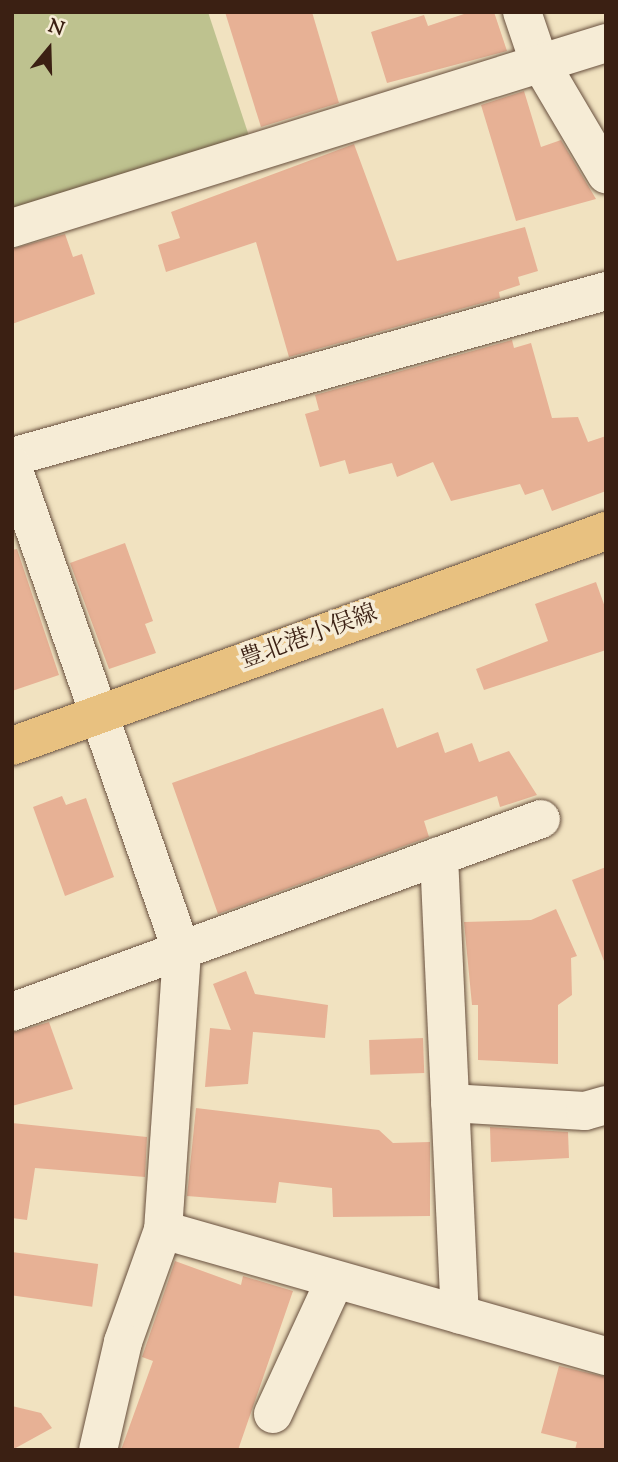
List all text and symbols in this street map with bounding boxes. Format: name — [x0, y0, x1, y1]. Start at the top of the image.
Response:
text: N — [44, 13, 68, 44]
north arrow — [14, 14, 84, 84]
street label: 豊北港小俣線 — [236, 600, 382, 676]

